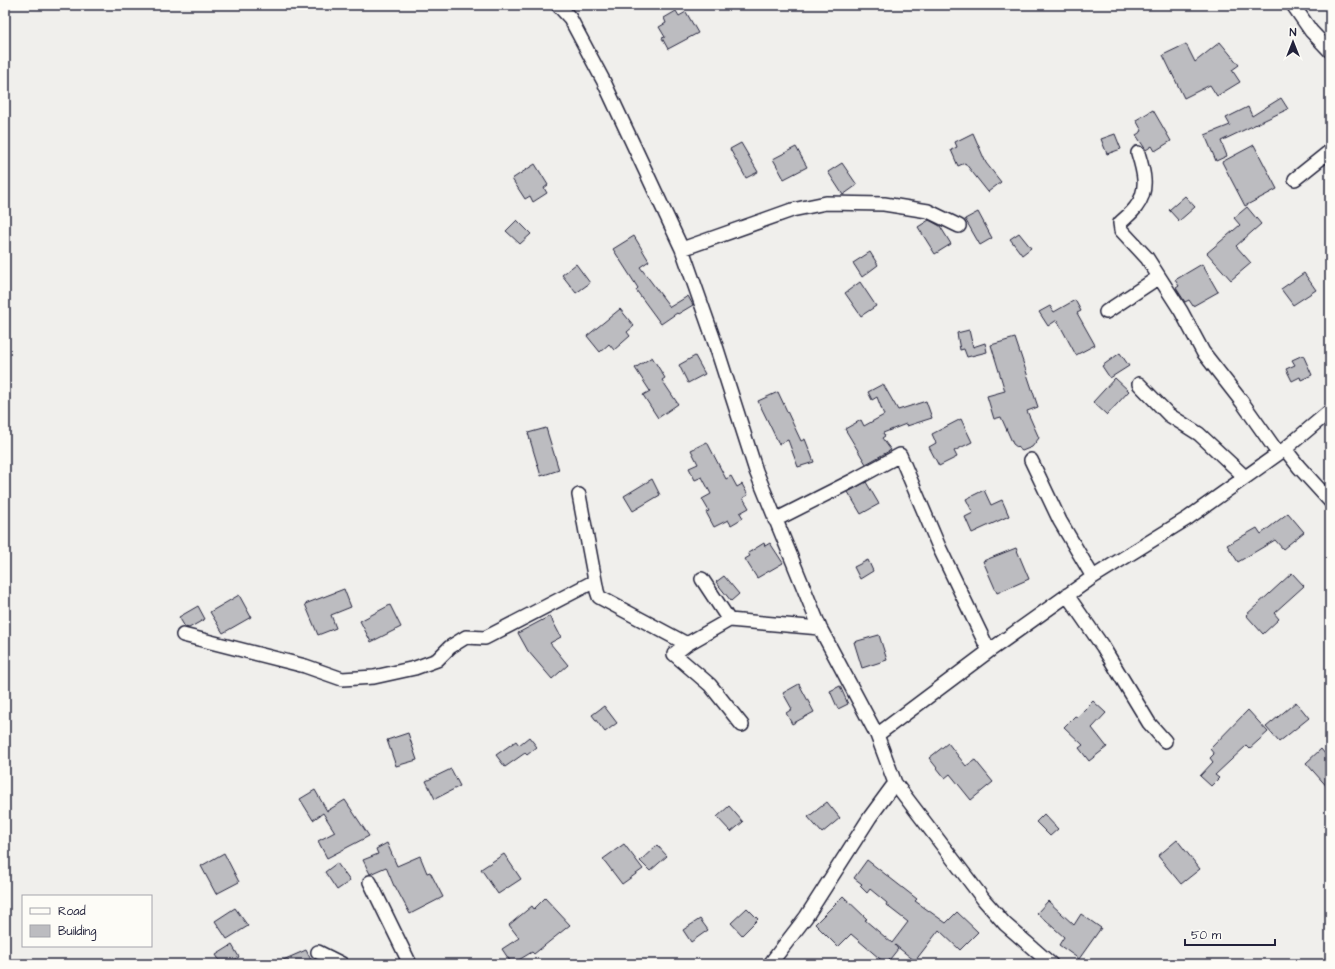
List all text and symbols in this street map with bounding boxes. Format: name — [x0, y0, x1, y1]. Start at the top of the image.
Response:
north arrow — [1273, 22, 1313, 62]
text: N — [1290, 25, 1297, 40]
legend — [22, 895, 152, 947]
text: Road — [58, 903, 86, 920]
scale bar — [1185, 921, 1275, 947]
text: Building — [58, 923, 96, 941]
text: 50 m — [1191, 927, 1222, 944]

